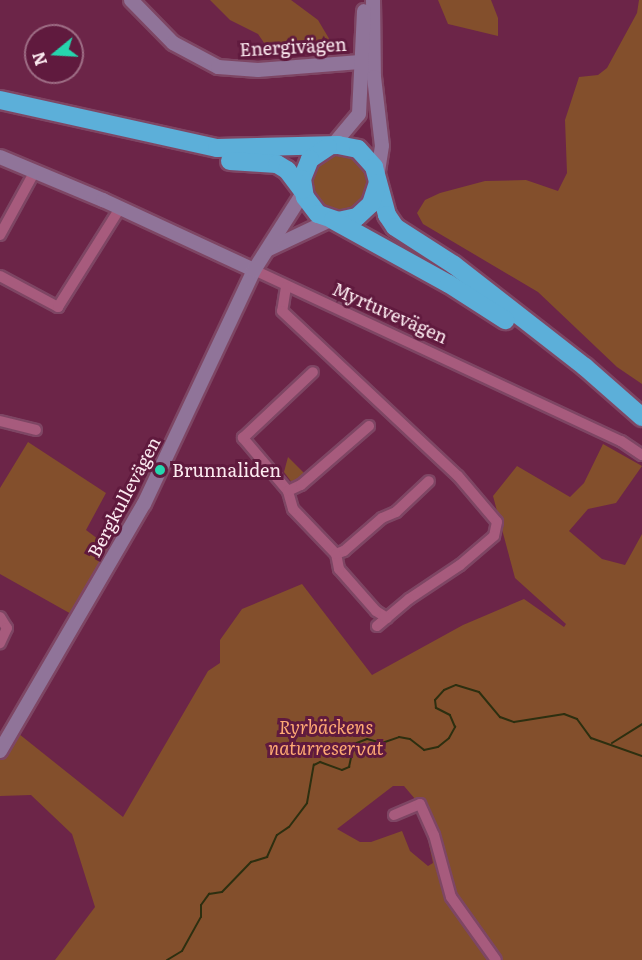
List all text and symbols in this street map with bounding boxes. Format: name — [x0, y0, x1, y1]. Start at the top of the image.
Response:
north arrow — [24, 24, 84, 84]
street label: Energivägen — [239, 33, 347, 61]
text: N — [25, 49, 52, 69]
street label: Myrtuvevägen — [329, 278, 451, 348]
street label: Bergkullevägen — [83, 433, 165, 561]
place label: Brunnaliden — [172, 459, 281, 481]
marker: Brunnaliden — [153, 463, 167, 477]
park label: Ryrbäckens naturreservat — [268, 717, 384, 760]

